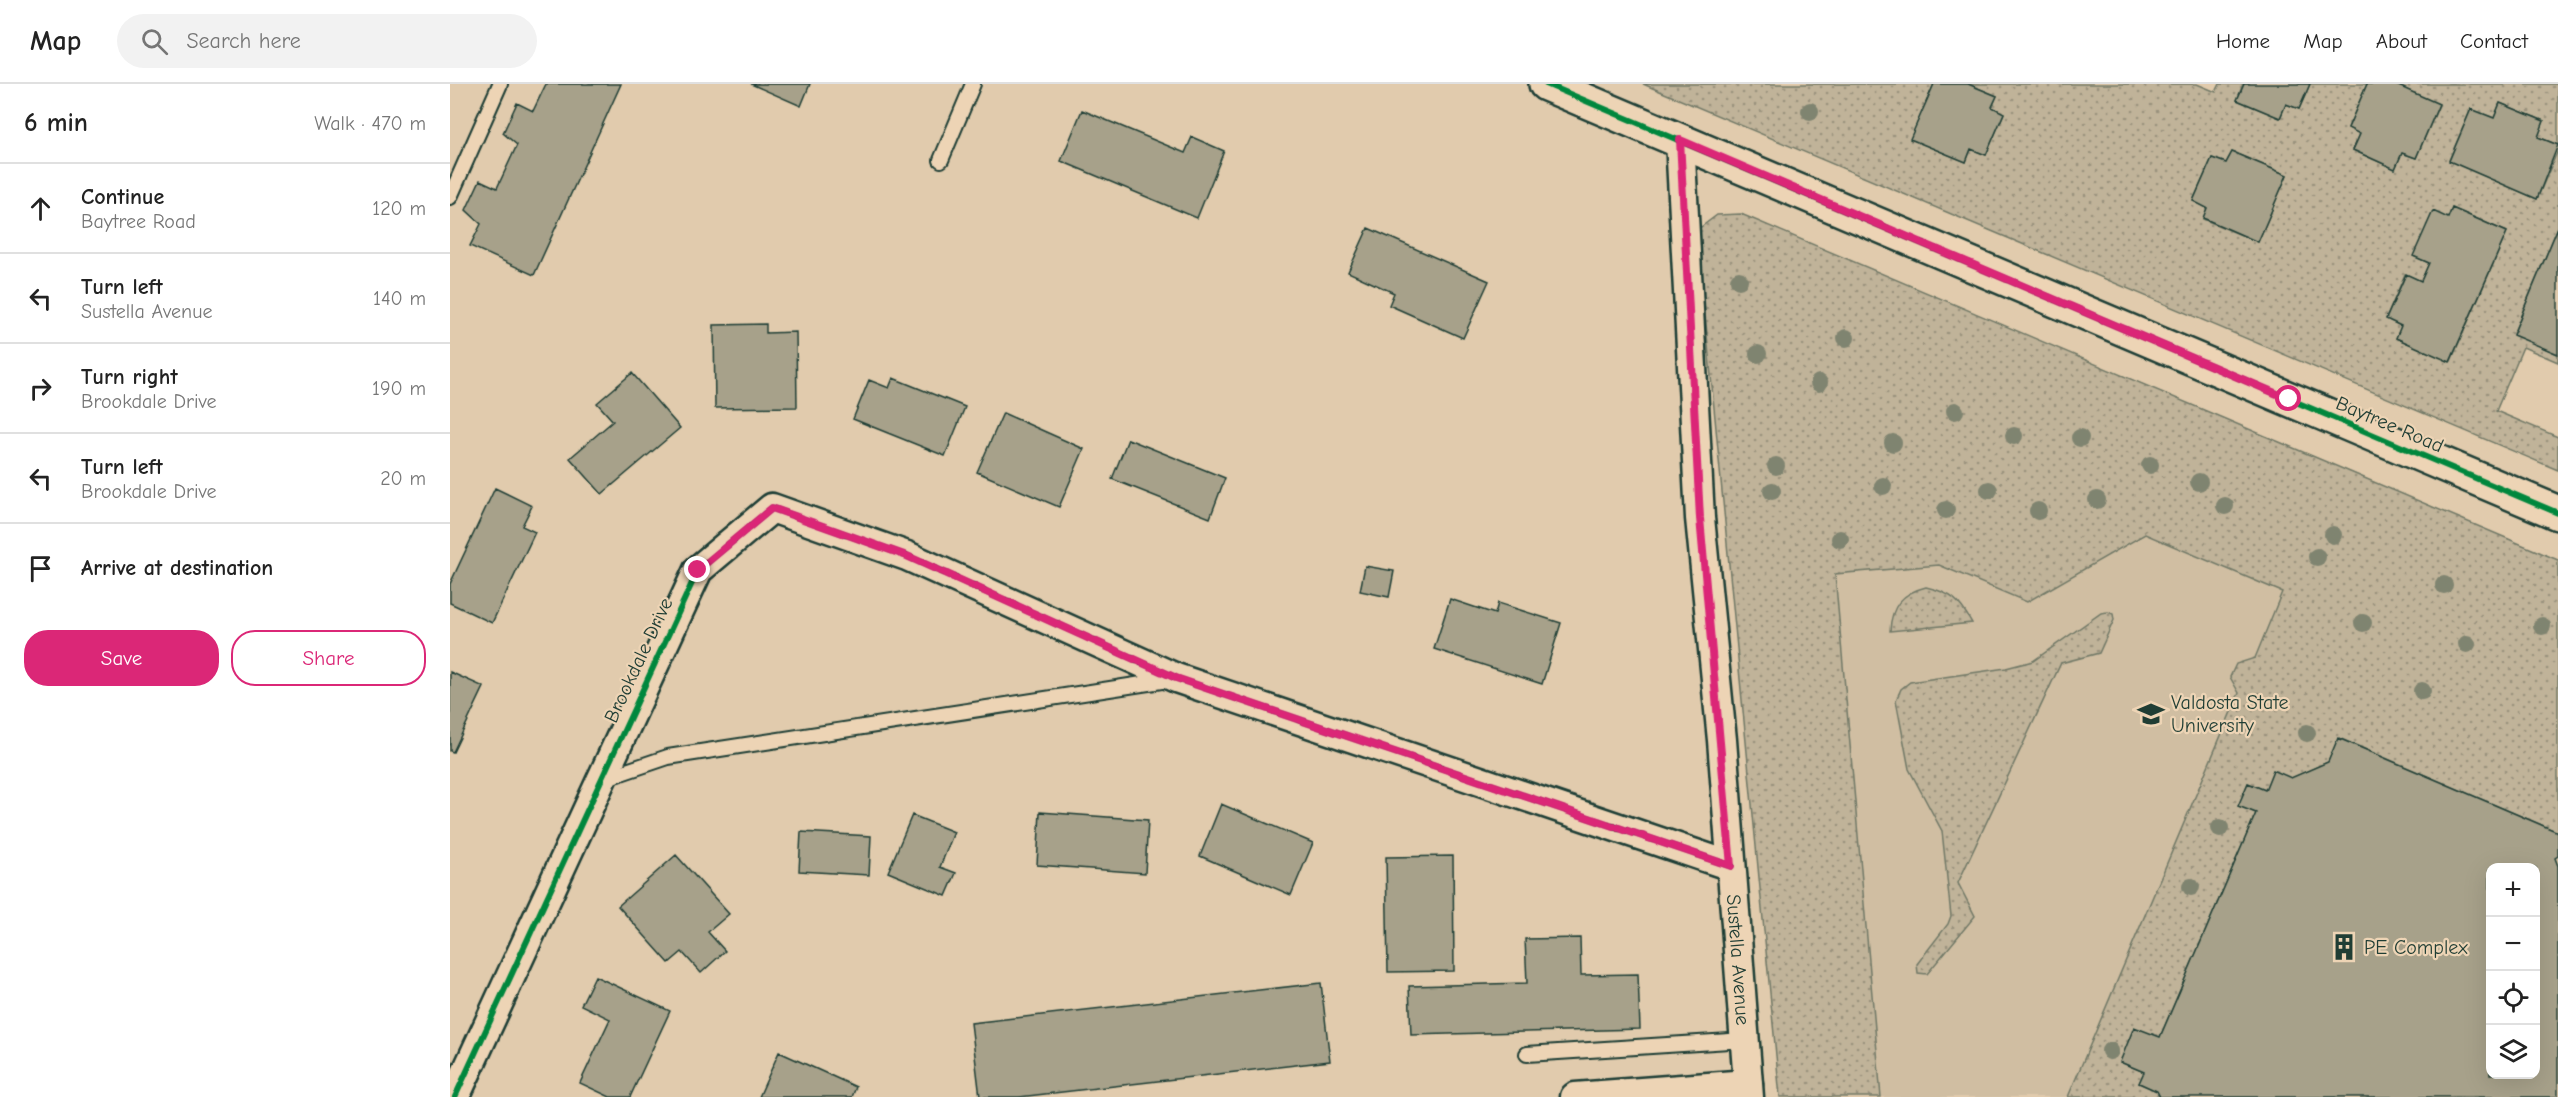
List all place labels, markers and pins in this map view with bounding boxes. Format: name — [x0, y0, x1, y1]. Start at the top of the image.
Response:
place label: Valdosta State University — [2171, 691, 2288, 737]
school or university icon: Valdosta State University — [2136, 699, 2166, 729]
building icon: PE Complex — [2329, 932, 2359, 962]
place label: PE Complex — [2364, 936, 2468, 959]

